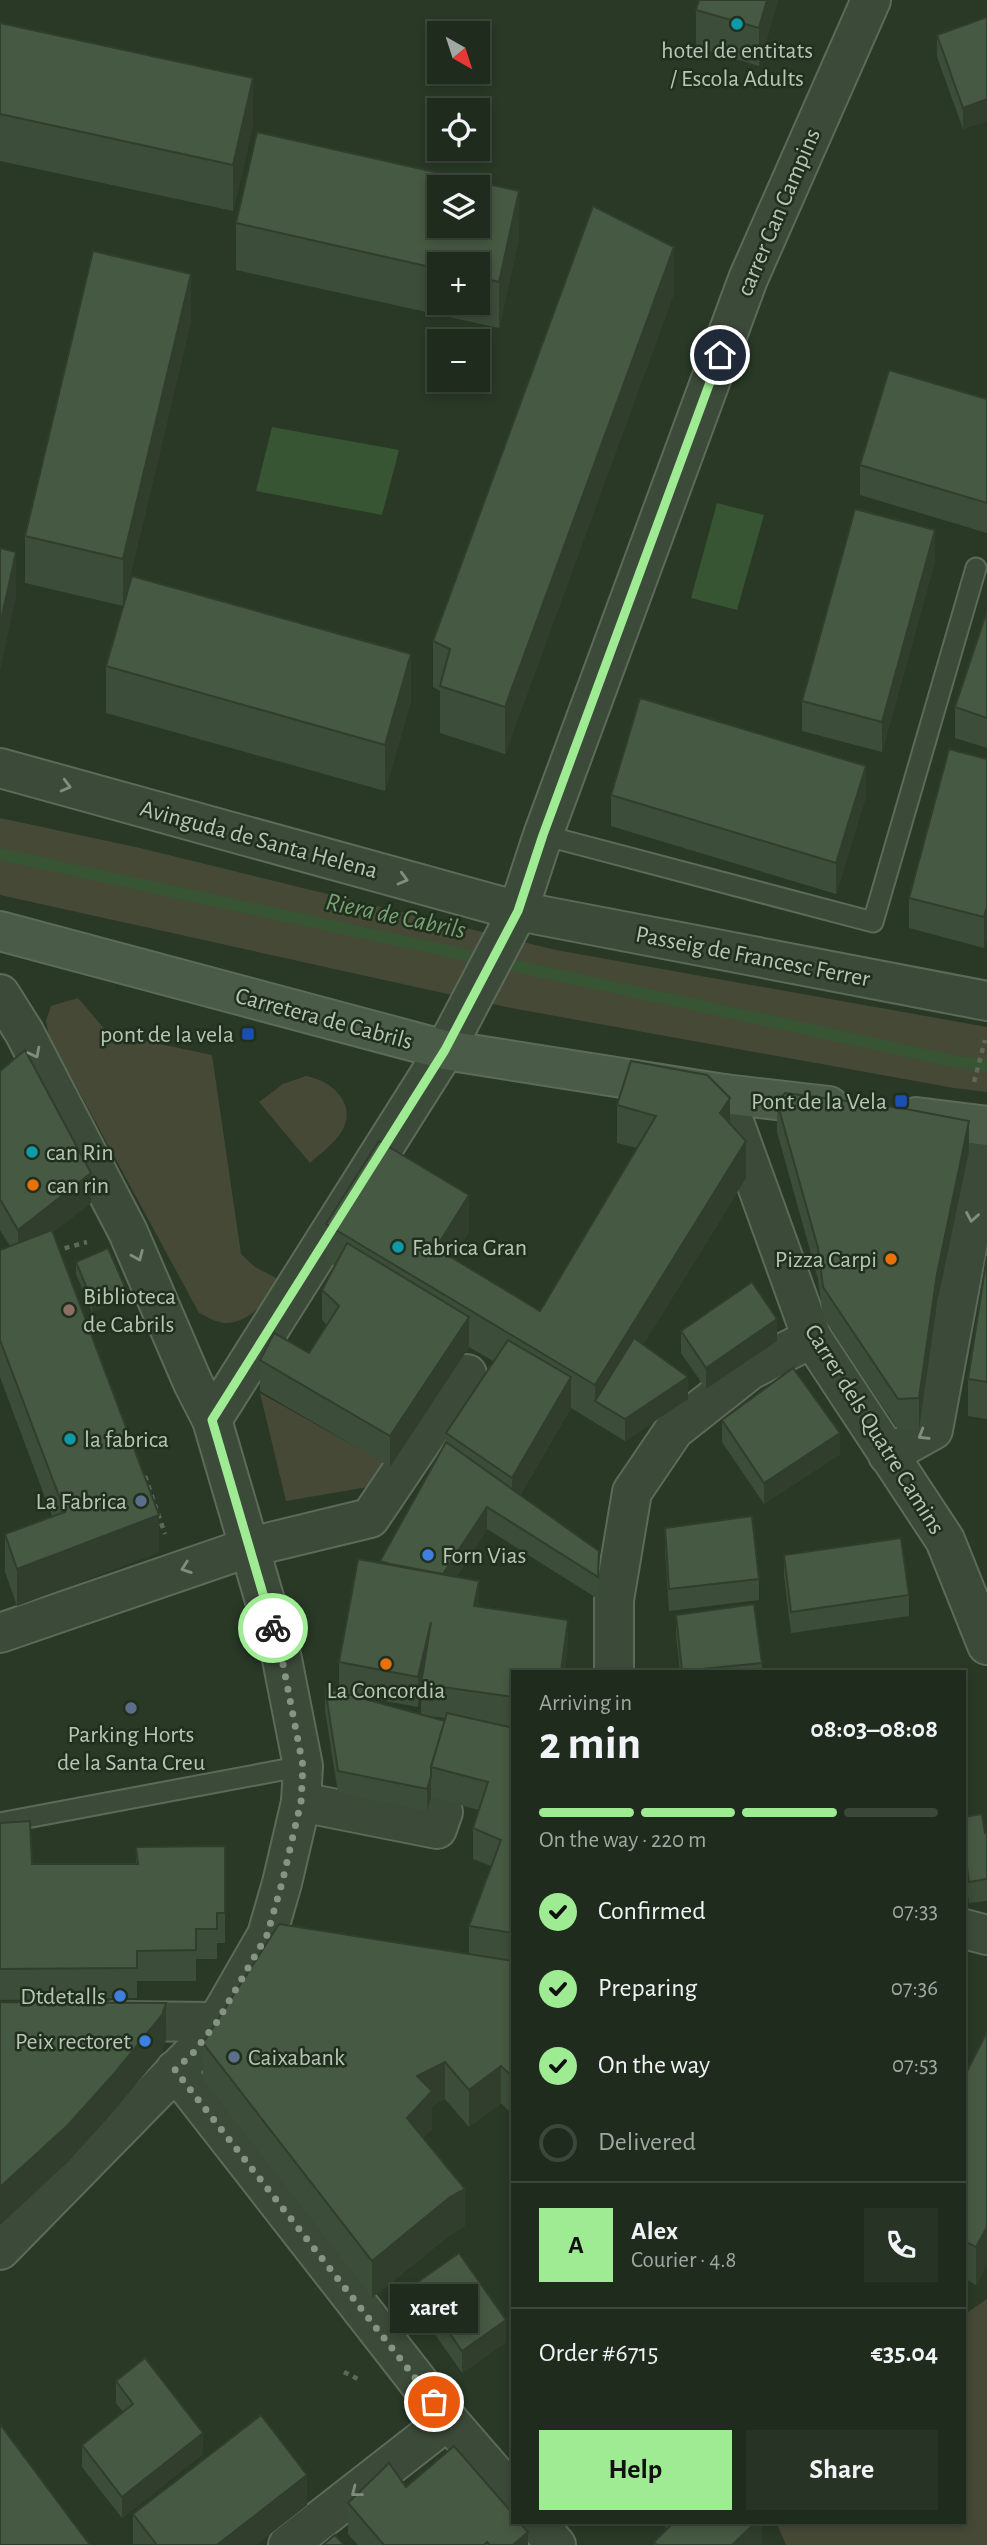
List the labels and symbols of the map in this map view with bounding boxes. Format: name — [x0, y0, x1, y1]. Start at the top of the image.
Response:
marker: hotel de entitats / Escola Adults — [729, 16, 745, 32]
north arrow — [427, 21, 490, 84]
place label: hotel de entitats / Escola Adults — [661, 39, 813, 91]
street label: carrer Can Campins — [733, 125, 825, 300]
pin — [690, 325, 750, 385]
one-way arrow — [60, 778, 72, 792]
street label: Avinguda de Santa Helena — [137, 797, 380, 883]
one-way arrow — [397, 871, 409, 885]
water label: Riera de Cabrils — [324, 888, 468, 943]
street label: Passeig de Francesc Ferrer — [634, 922, 872, 992]
street label: Carretera de Cabrils — [233, 984, 415, 1054]
place label: pont de la vela — [100, 1023, 234, 1047]
marker: pont de la vela — [240, 1026, 256, 1042]
one-way arrow — [27, 1046, 41, 1058]
place label: Pont de la Vela — [751, 1090, 887, 1114]
marker: Pont de la Vela — [893, 1093, 909, 1109]
place label: can Rin — [46, 1141, 114, 1165]
marker: can Rin — [24, 1144, 40, 1160]
place label: can rin — [47, 1174, 109, 1198]
marker: can rin — [25, 1177, 41, 1193]
one-way arrow — [966, 1211, 981, 1223]
place label: Fabrica Gran — [412, 1236, 527, 1260]
marker: Fabrica Gran — [390, 1239, 406, 1255]
one-way arrow — [130, 1248, 144, 1261]
place label: Pizza Carpi — [775, 1248, 877, 1272]
marker: Pizza Carpi — [883, 1251, 899, 1267]
place label: Biblioteca de Cabrils — [83, 1285, 176, 1337]
marker: Biblioteca de Cabrils — [61, 1302, 77, 1318]
street label: Carrer dels Quatre Camins — [800, 1320, 949, 1539]
one-way arrow — [917, 1427, 930, 1440]
place label: la fabrica — [84, 1428, 169, 1452]
marker: la fabrica — [62, 1431, 78, 1447]
place label: La Fabrica — [35, 1490, 127, 1514]
marker: La Fabrica — [133, 1493, 149, 1509]
place label: Forn Vias — [442, 1544, 527, 1568]
marker: Forn Vias — [420, 1547, 436, 1563]
one-way arrow — [180, 1560, 192, 1574]
courier — [238, 1593, 308, 1663]
marker: La Concordia — [378, 1656, 394, 1672]
place label: La Concordia — [327, 1679, 445, 1703]
marker: Parking Horts de la Santa Creu — [123, 1700, 139, 1716]
place label: Parking Horts de la Santa Creu — [57, 1723, 205, 1775]
place label: Dtdetalls — [20, 1985, 106, 2009]
marker: Dtdetalls — [112, 1988, 128, 2004]
place label: Peix rectoret — [15, 2030, 131, 2054]
marker: Peix rectoret — [137, 2033, 153, 2049]
place label: Caixabank — [248, 2046, 345, 2070]
marker: Caixabank — [226, 2049, 242, 2065]
callout: xaret — [390, 2283, 478, 2332]
pin — [404, 2372, 464, 2432]
one-way arrow — [351, 2484, 364, 2496]

